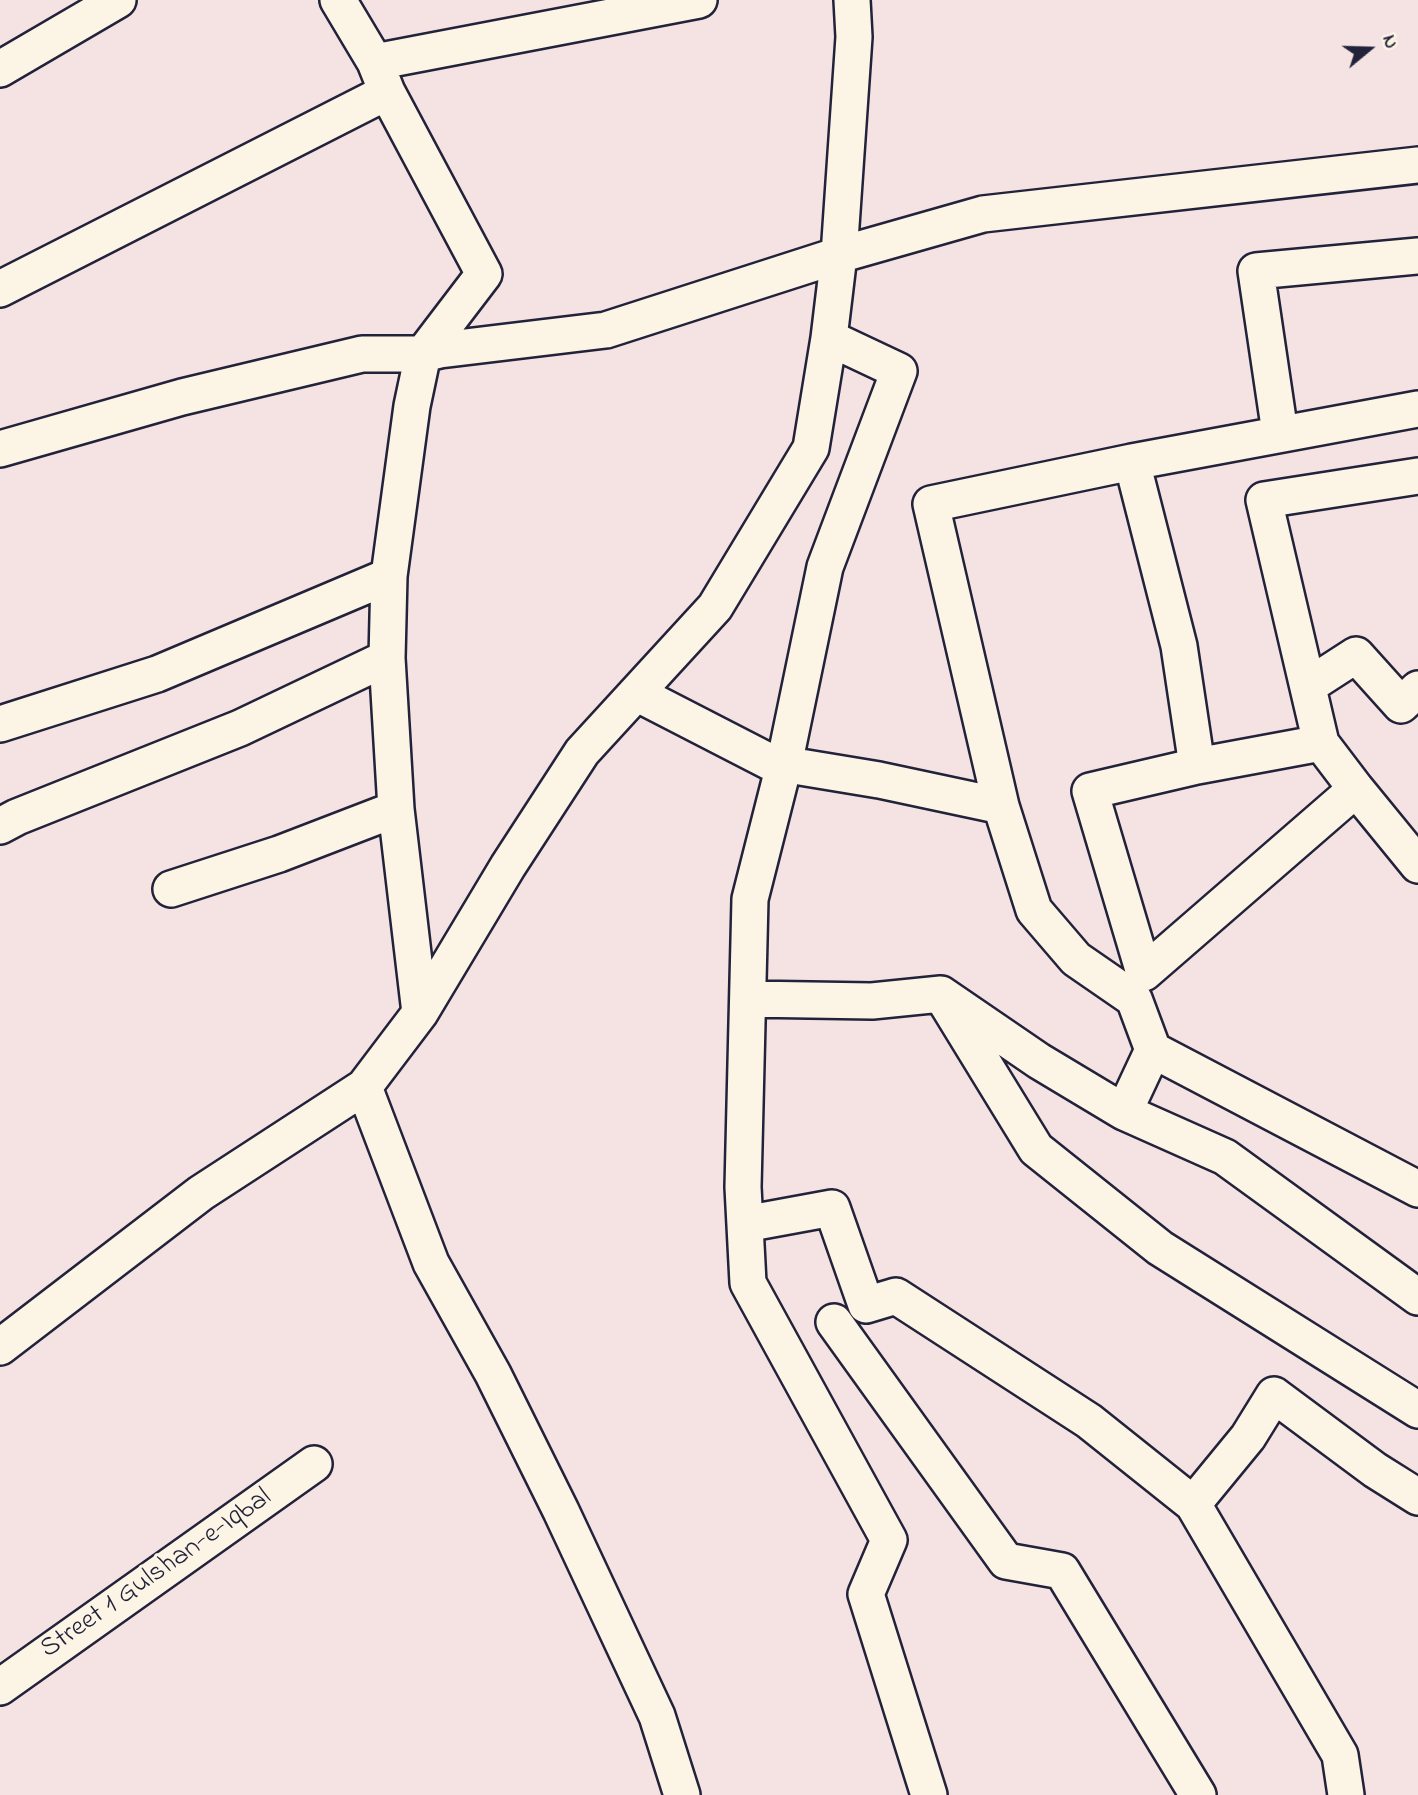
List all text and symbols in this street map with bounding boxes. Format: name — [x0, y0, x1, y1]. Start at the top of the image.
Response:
north arrow — [1334, 14, 1404, 84]
text: N — [1374, 32, 1404, 52]
street label: Street 1 Gulshan-e-Iqbal — [35, 1483, 279, 1667]

